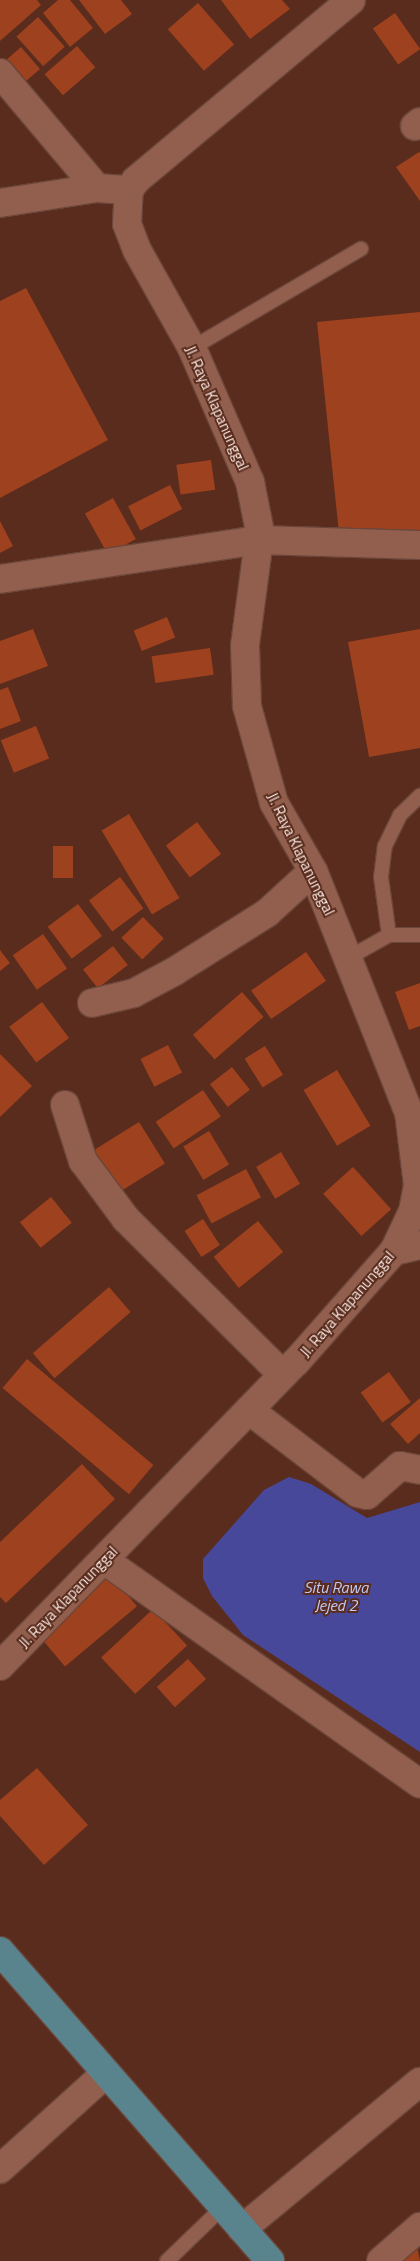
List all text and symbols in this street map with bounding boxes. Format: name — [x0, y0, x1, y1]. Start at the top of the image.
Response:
street label: Jl. Raya Klapanunggal — [181, 343, 253, 473]
street label: Jl. Raya Klapanunggal — [263, 790, 339, 918]
street label: Jl. Raya Klapanunggal — [296, 1247, 398, 1361]
street label: Jl. Raya Klapanunggal — [15, 1542, 121, 1652]
water label: Situ Rawa Jejed 2 — [304, 1577, 368, 1615]

